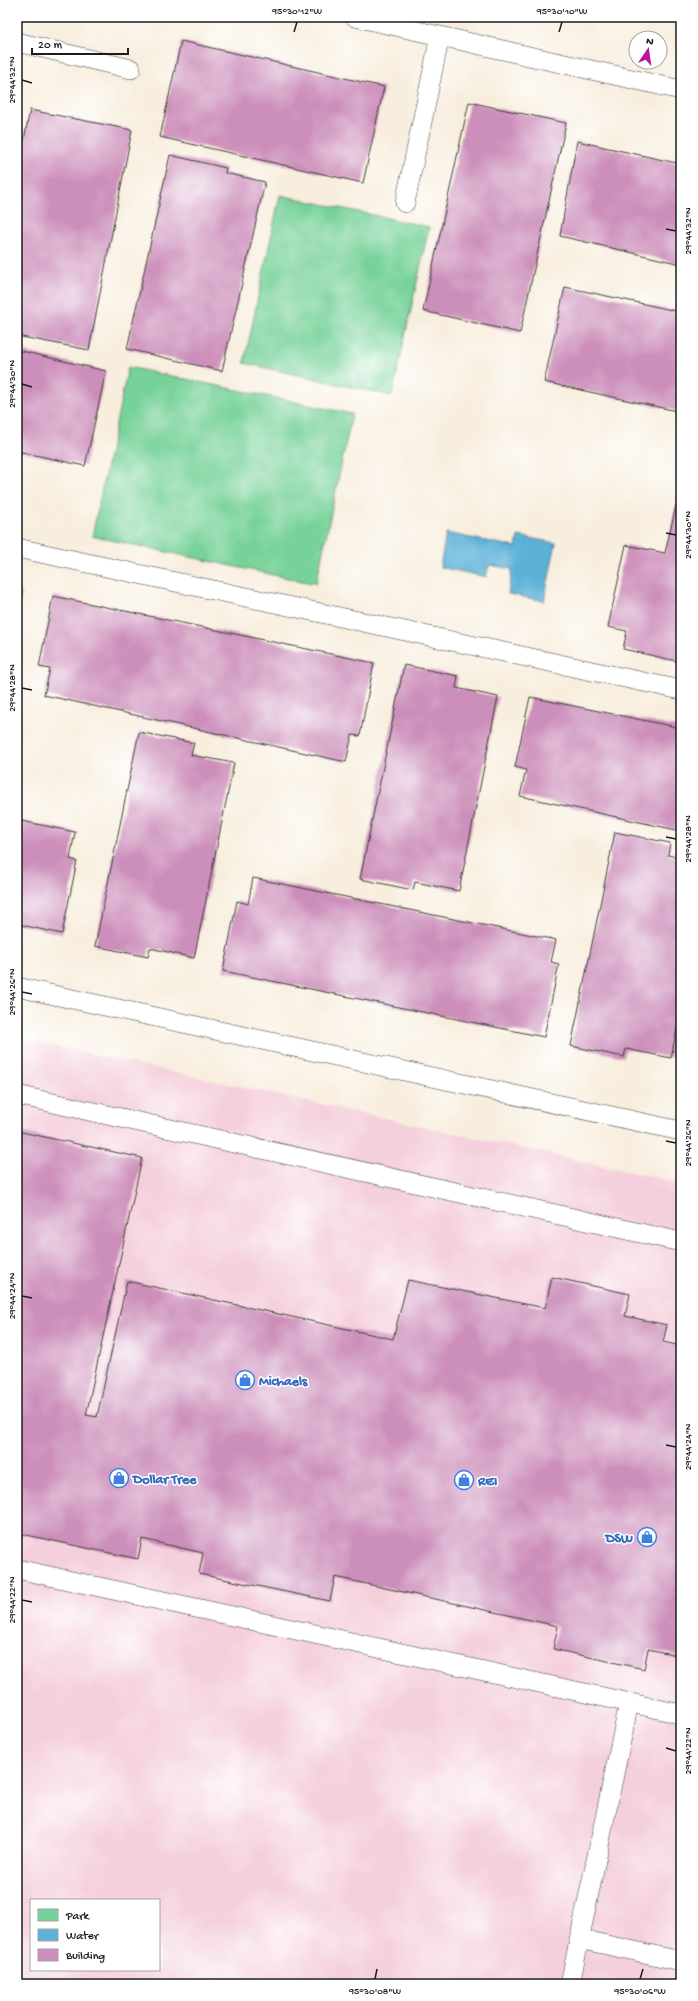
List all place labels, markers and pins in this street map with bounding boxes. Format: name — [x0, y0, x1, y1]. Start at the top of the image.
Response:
shop icon: Michaels — [234, 1369, 256, 1391]
place label: Michaels — [259, 1374, 308, 1391]
shop icon: Dollar Tree — [108, 1467, 130, 1489]
shop icon: REI — [453, 1469, 475, 1491]
place label: Dollar Tree — [131, 1472, 197, 1489]
place label: REI — [477, 1474, 497, 1491]
shop icon: DSW — [636, 1526, 658, 1548]
place label: DSW — [603, 1531, 633, 1548]

